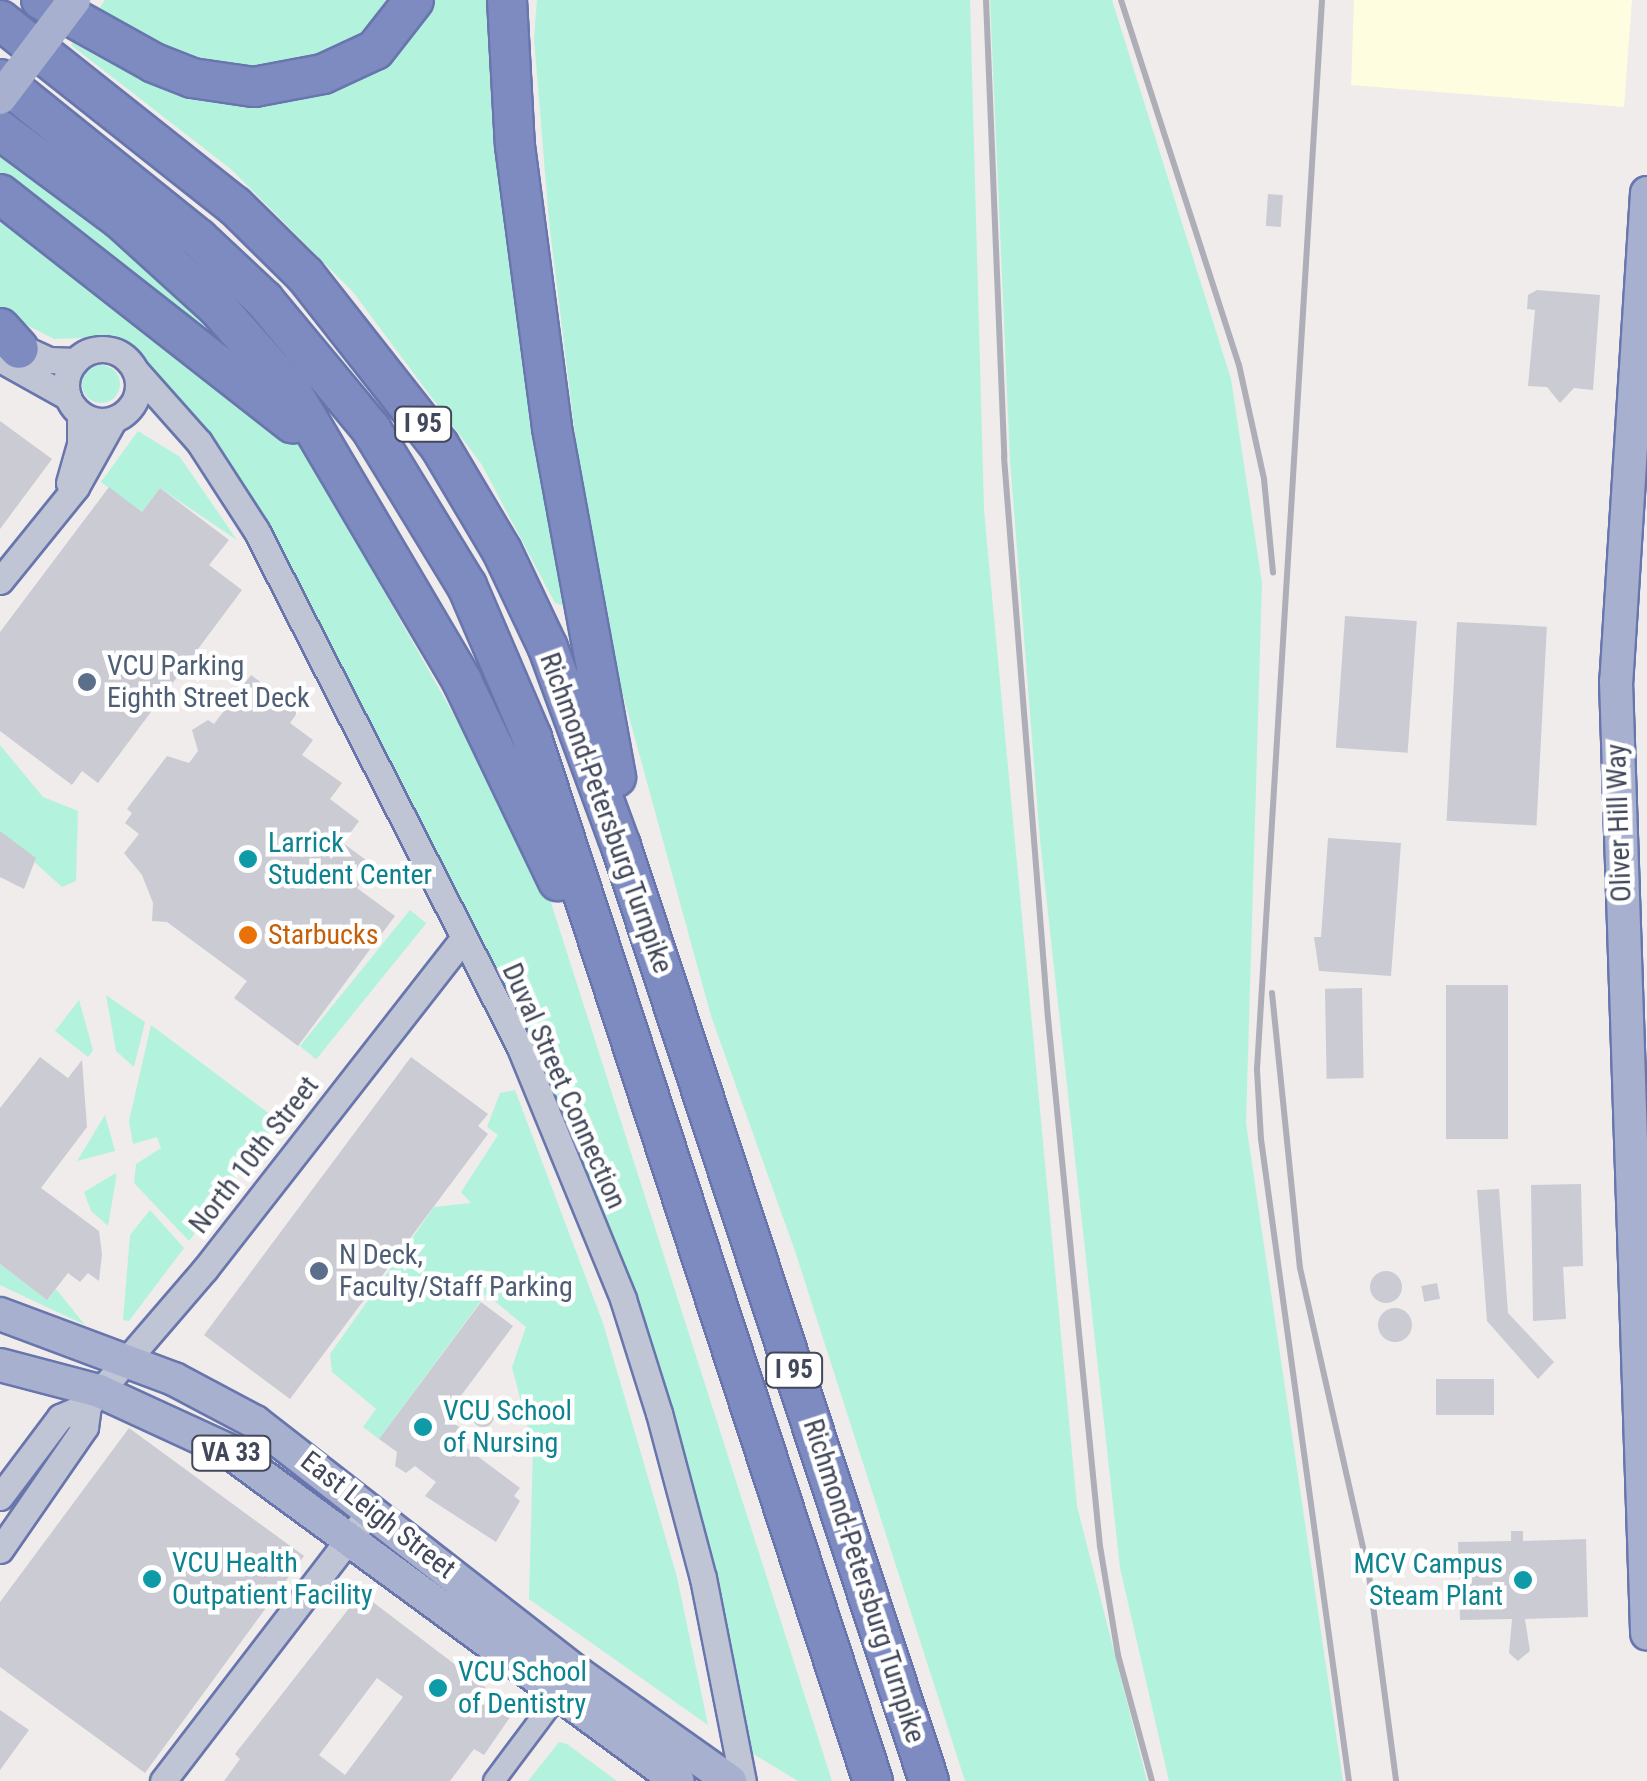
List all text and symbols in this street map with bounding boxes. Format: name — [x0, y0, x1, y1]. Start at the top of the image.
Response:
road number: I 95 — [393, 404, 453, 444]
street label: Richmond-Petersburg Turnpike — [532, 648, 680, 978]
place label: VCU Parking Eighth Street Deck — [107, 649, 310, 715]
marker: VCU Parking Eighth Street Deck — [76, 671, 98, 693]
street label: Oliver Hill Way — [1599, 743, 1639, 903]
place label: Larrick Student Center — [268, 826, 432, 892]
marker: Larrick Student Center — [237, 848, 259, 870]
place label: Starbucks — [268, 918, 378, 952]
marker: Starbucks — [237, 924, 259, 946]
street label: Duval Street Connection — [495, 958, 633, 1214]
street label: North 10th Street — [182, 1070, 326, 1240]
place label: N Deck, Faculty/Staff Parking — [339, 1238, 573, 1304]
marker: N Deck, Faculty/Staff Parking — [308, 1260, 330, 1282]
road number: I 95 — [764, 1350, 824, 1390]
place label: VCU School of Nursing — [443, 1394, 572, 1460]
street label: Richmond-Petersburg Turnpike — [796, 1415, 932, 1747]
marker: VCU School of Nursing — [412, 1416, 434, 1438]
road number: VA 33 — [191, 1433, 271, 1473]
street label: East Leigh Street — [294, 1444, 462, 1586]
place label: VCU Health Outpatient Facility — [172, 1546, 373, 1612]
place label: MCV Campus Steam Plant — [1353, 1547, 1503, 1613]
marker: VCU Health Outpatient Facility — [141, 1568, 163, 1590]
marker: MCV Campus Steam Plant — [1512, 1569, 1534, 1591]
place label: VCU School of Dentistry — [458, 1655, 587, 1721]
marker: VCU School of Dentistry — [427, 1677, 449, 1699]

